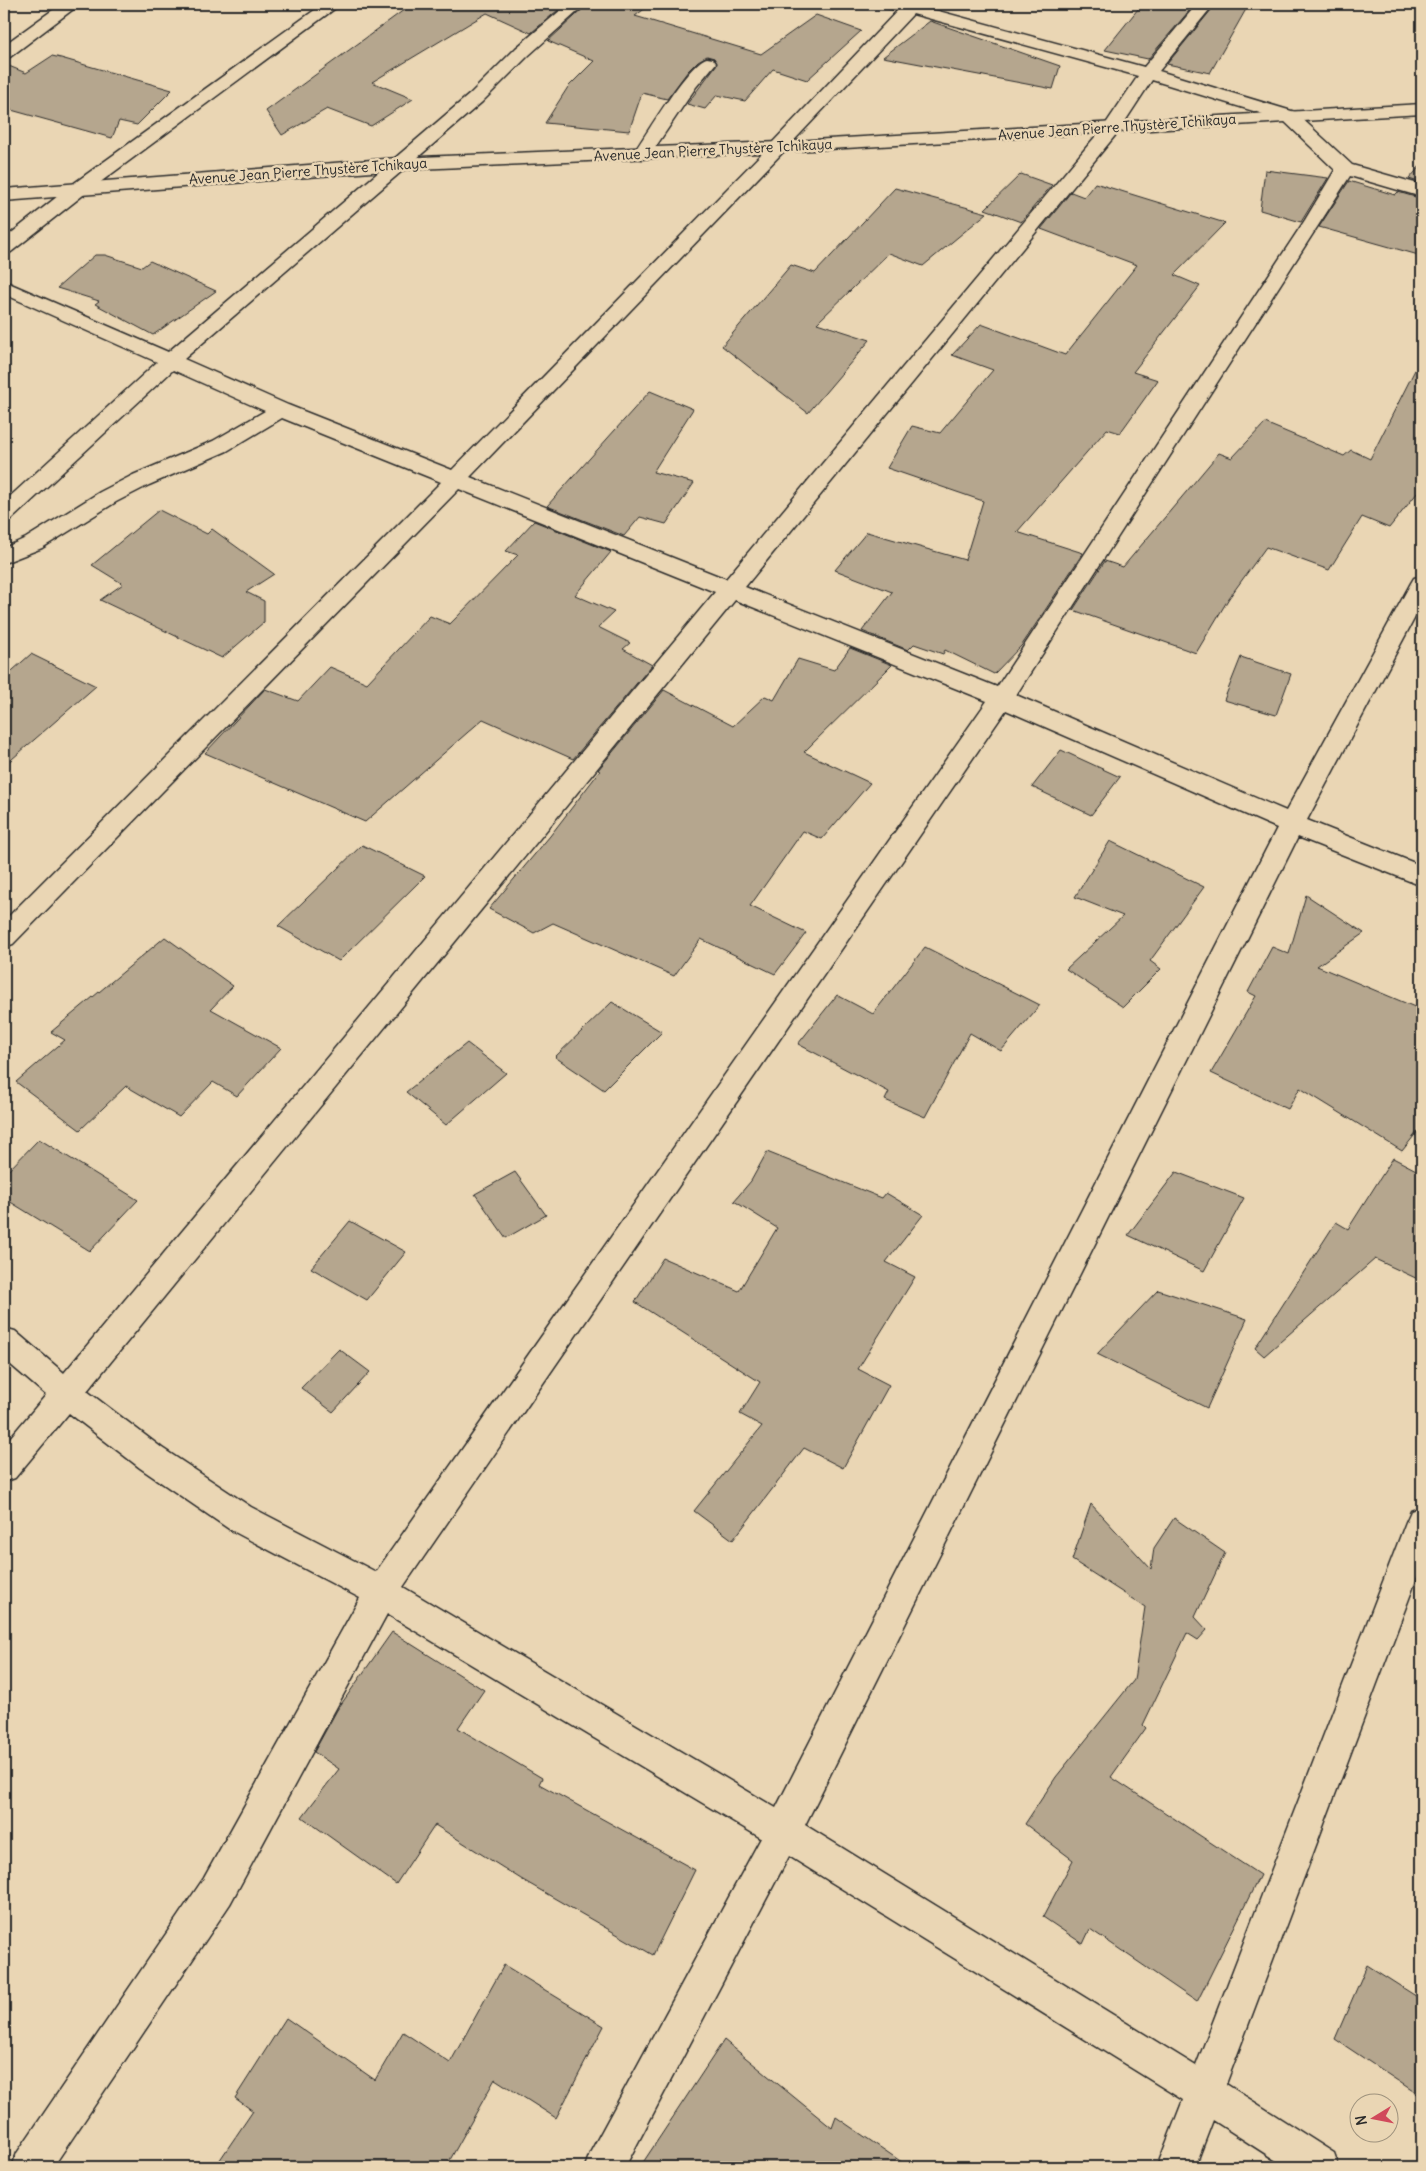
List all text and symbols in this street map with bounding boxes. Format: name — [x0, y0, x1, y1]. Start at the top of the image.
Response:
street label: Avenue Jean Pierre Thystère Tchikaya — [997, 110, 1237, 144]
street label: Avenue Jean Pierre Thystère Tchikaya — [593, 135, 833, 165]
street label: Avenue Jean Pierre Thystère Tchikaya — [188, 154, 428, 188]
north arrow — [1348, 2094, 1398, 2144]
text: N — [1351, 2114, 1371, 2127]

